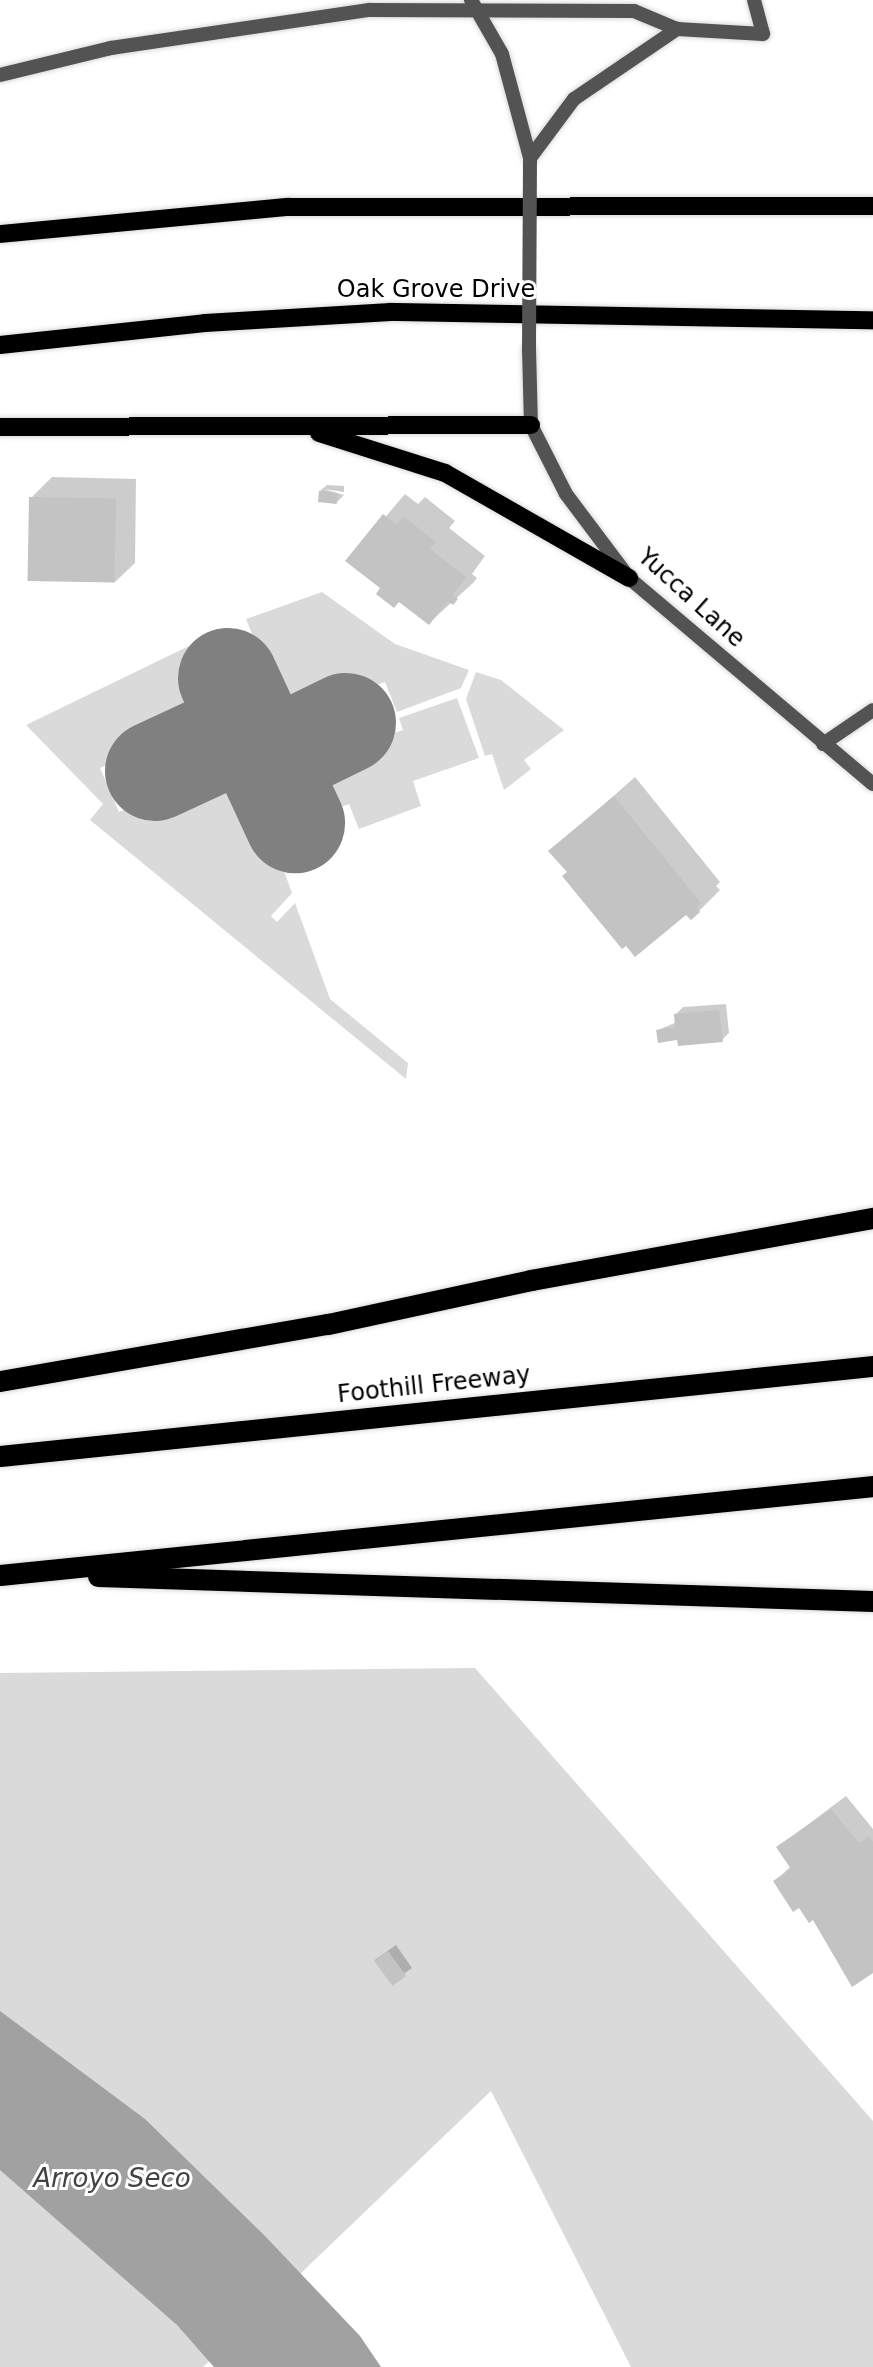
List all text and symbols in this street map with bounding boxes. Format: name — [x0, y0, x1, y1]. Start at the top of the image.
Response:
street label: Oak Grove Drive — [337, 276, 535, 304]
street label: Yucca Lane — [632, 543, 750, 653]
street label: Foothill Freeway — [336, 1361, 532, 1409]
water label: Arroyo Seco — [33, 2163, 191, 2195]

